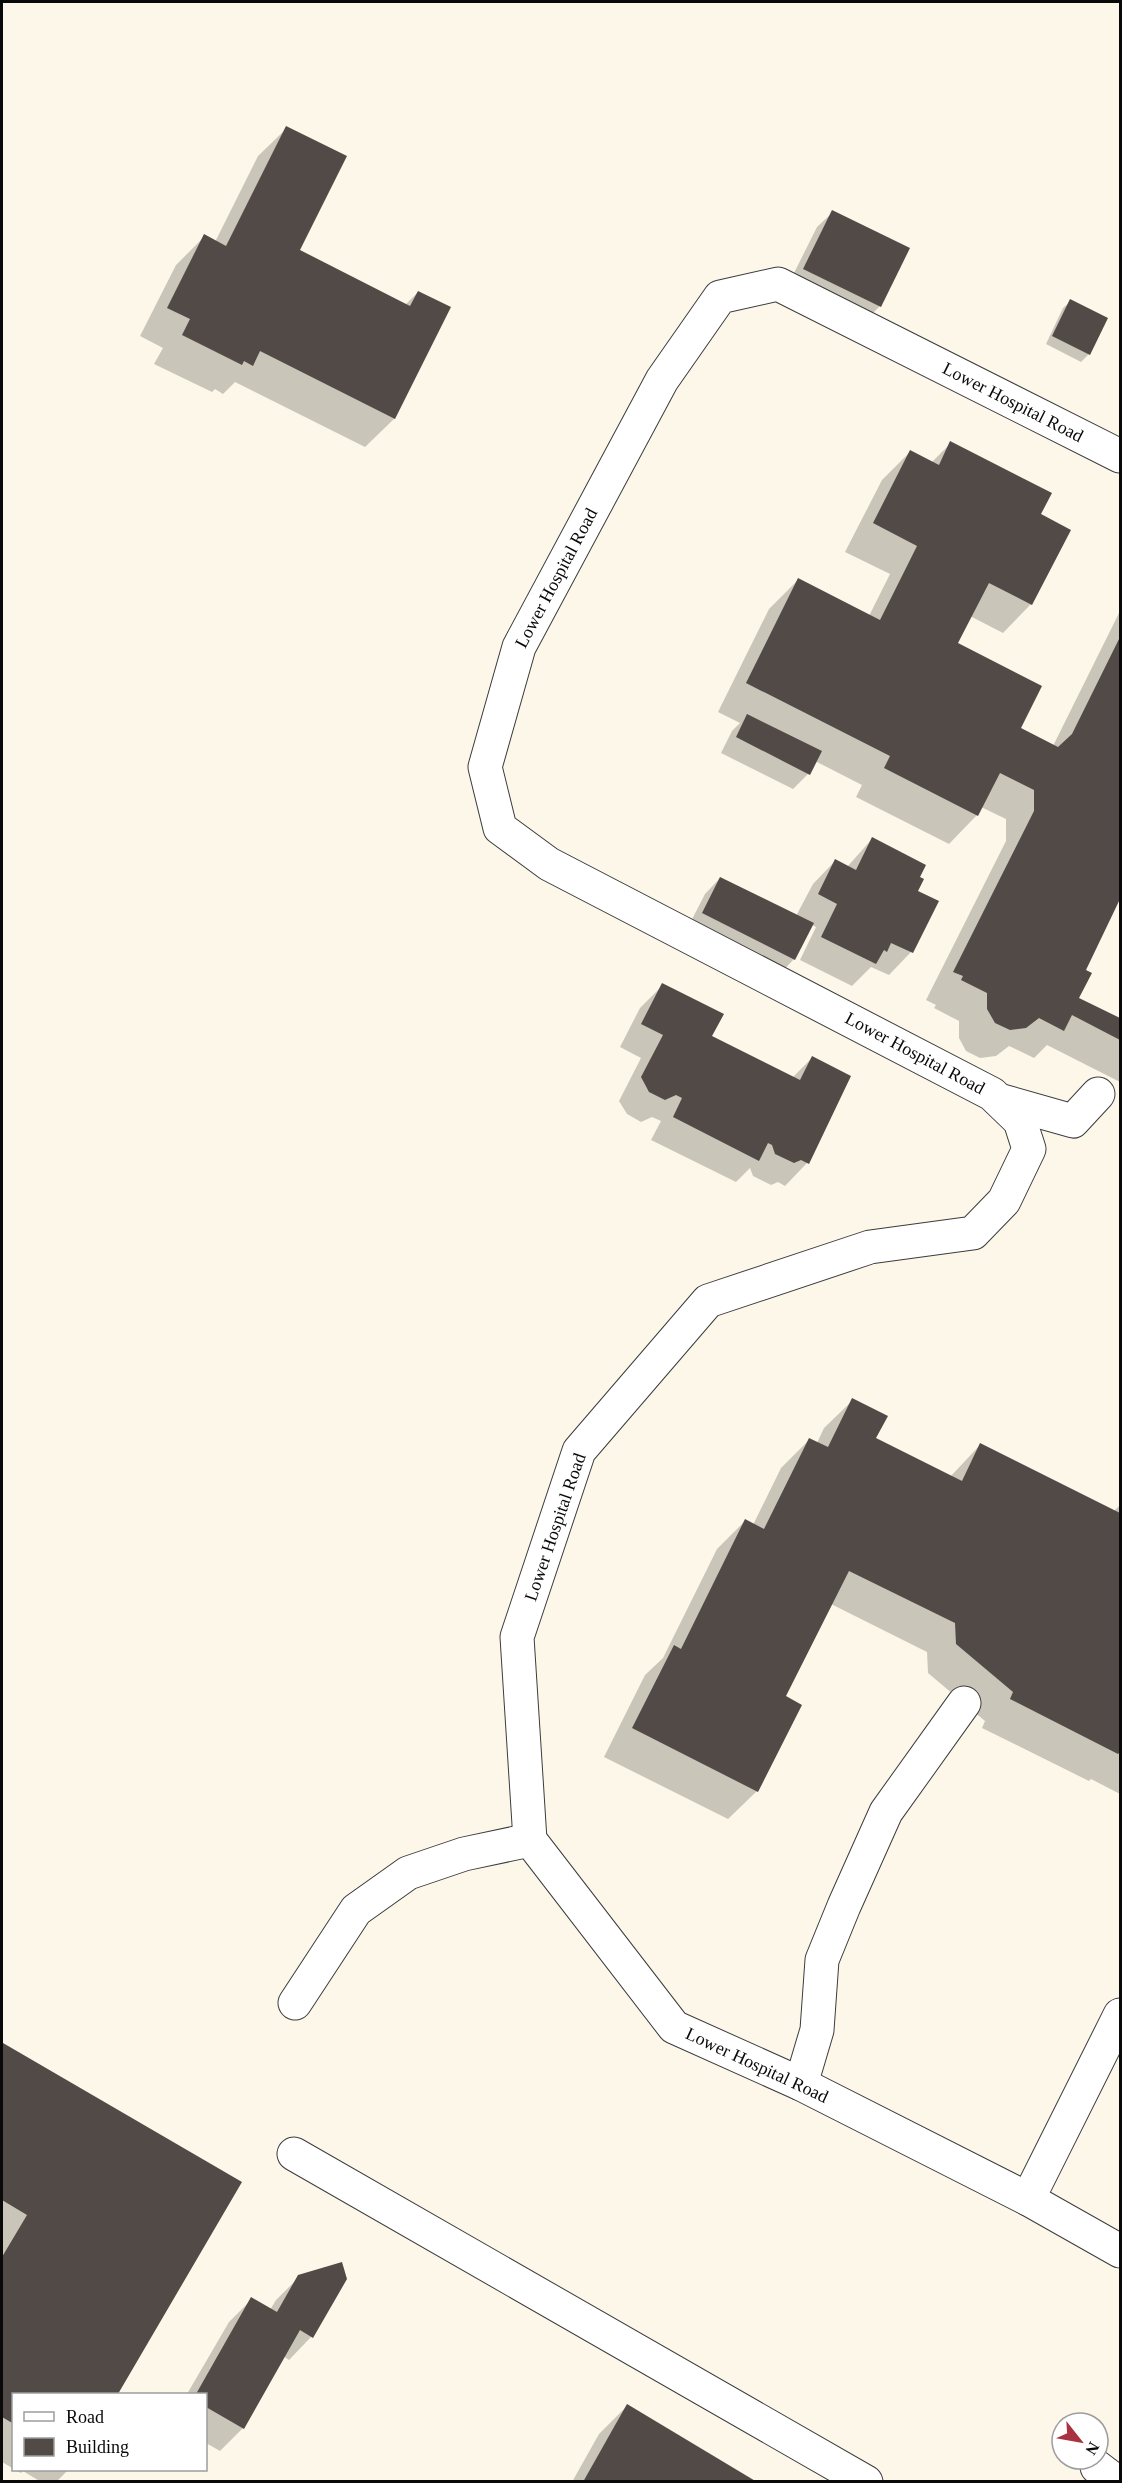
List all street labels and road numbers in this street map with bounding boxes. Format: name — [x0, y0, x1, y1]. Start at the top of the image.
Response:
street label: Lower Hospital Road — [939, 358, 1087, 446]
street label: Lower Hospital Road — [511, 505, 601, 651]
street label: Lower Hospital Road — [842, 1008, 988, 1098]
street label: Lower Hospital Road — [520, 1450, 590, 1604]
street label: Lower Hospital Road — [683, 2023, 831, 2107]

